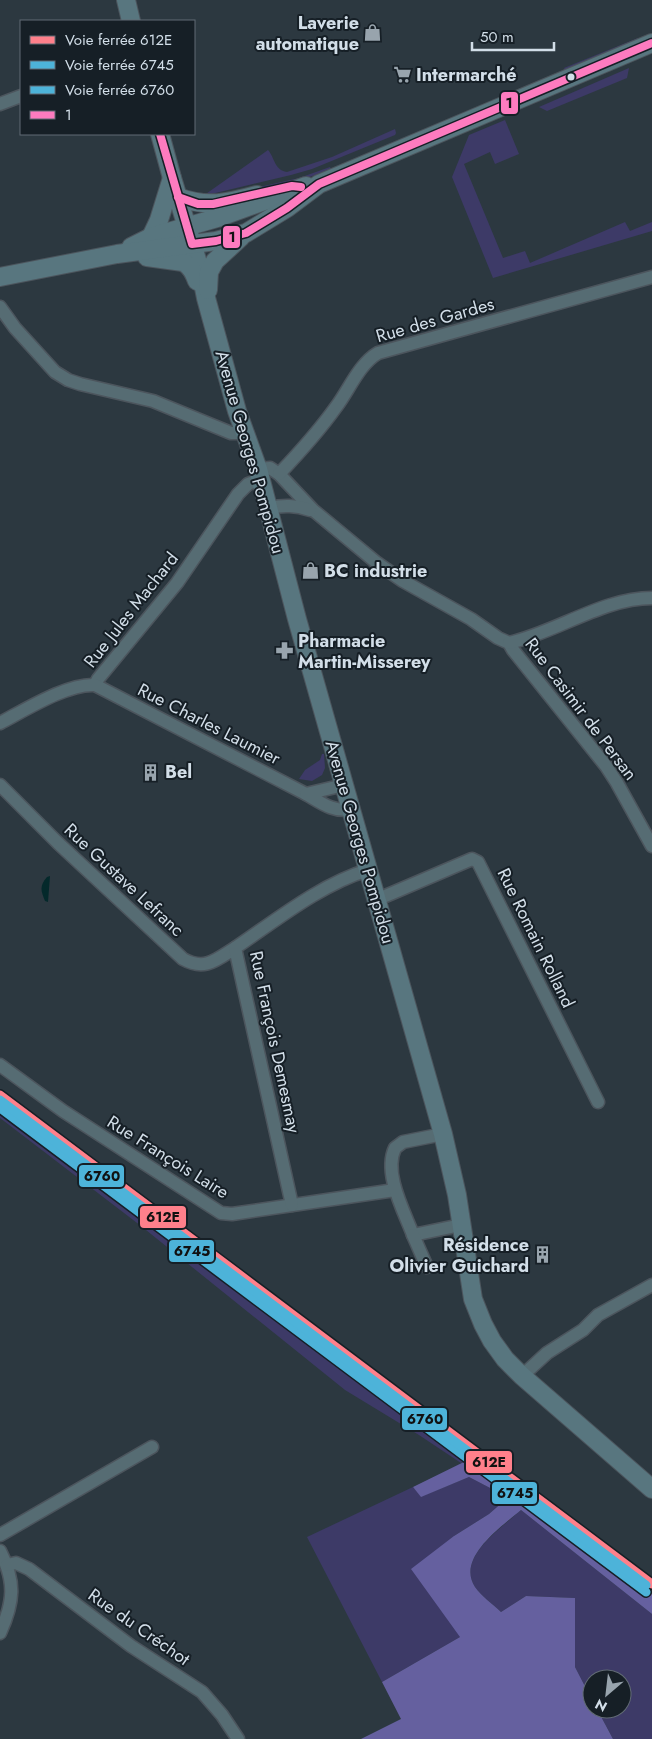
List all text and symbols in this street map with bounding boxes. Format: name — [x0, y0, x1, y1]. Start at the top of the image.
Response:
place label: Laverie automatique — [256, 10, 359, 57]
legend — [20, 20, 195, 135]
scale bar — [472, 20, 554, 52]
shop icon: Laverie automatique — [363, 23, 383, 43]
text: 50 m — [480, 26, 514, 48]
text: Voie ferrée 612E — [65, 29, 172, 51]
text: Voie ferrée 6745 — [65, 54, 174, 76]
place label: Intermarché — [416, 62, 517, 88]
supermarket icon: Intermarché — [392, 65, 412, 85]
unlabelled marker — [566, 72, 576, 82]
text: Voie ferrée 6760 — [65, 79, 174, 101]
line badge: 1 — [500, 91, 519, 115]
text: 1 — [505, 93, 513, 113]
text: 1 — [65, 104, 72, 126]
line badge: 1 — [222, 225, 241, 249]
text: 1 — [228, 227, 236, 247]
street label: Rue des Gardes — [373, 291, 497, 349]
street label: Avenue Georges Pompidou — [209, 347, 291, 557]
street label: Rue Jules Machard — [78, 547, 184, 673]
place label: BC industrie — [324, 558, 427, 584]
shop icon: BC industrie — [300, 561, 320, 581]
place label: Pharmacie Martin-Misserey — [298, 628, 431, 675]
street label: Rue Casimir de Persan — [519, 632, 643, 786]
pharmacy icon: Pharmacie Martin-Misserey — [274, 641, 294, 661]
street label: Rue Charles Laumier — [133, 677, 286, 772]
street label: Avenue Georges Pompidou — [319, 737, 401, 947]
place label: Bel — [165, 759, 192, 785]
building icon: Bel — [141, 762, 161, 782]
street label: Rue Gustave Lefranc — [58, 817, 190, 943]
street label: Rue Romain Rolland — [491, 864, 581, 1012]
street label: Rue François Demesmay — [243, 949, 307, 1135]
street label: Rue François Laire — [102, 1109, 234, 1205]
line badge: 6760 — [78, 1164, 125, 1188]
text: 6760 — [84, 1166, 120, 1186]
line badge: 612E — [139, 1205, 187, 1229]
text: 612E — [146, 1207, 180, 1227]
place label: Résidence Olivier Guichard — [390, 1232, 529, 1279]
line badge: 6745 — [168, 1239, 215, 1263]
text: 6745 — [174, 1241, 210, 1261]
building icon: Résidence Olivier Guichard — [533, 1245, 553, 1265]
line badge: 6760 — [401, 1407, 448, 1431]
text: 6760 — [407, 1409, 443, 1429]
line badge: 612E — [465, 1450, 513, 1474]
text: 612E — [472, 1452, 506, 1472]
line badge: 6745 — [491, 1481, 538, 1505]
text: 6745 — [497, 1483, 533, 1503]
street label: Rue du Créchot — [83, 1582, 196, 1672]
north arrow — [582, 1669, 632, 1719]
text: N — [591, 1694, 611, 1717]

